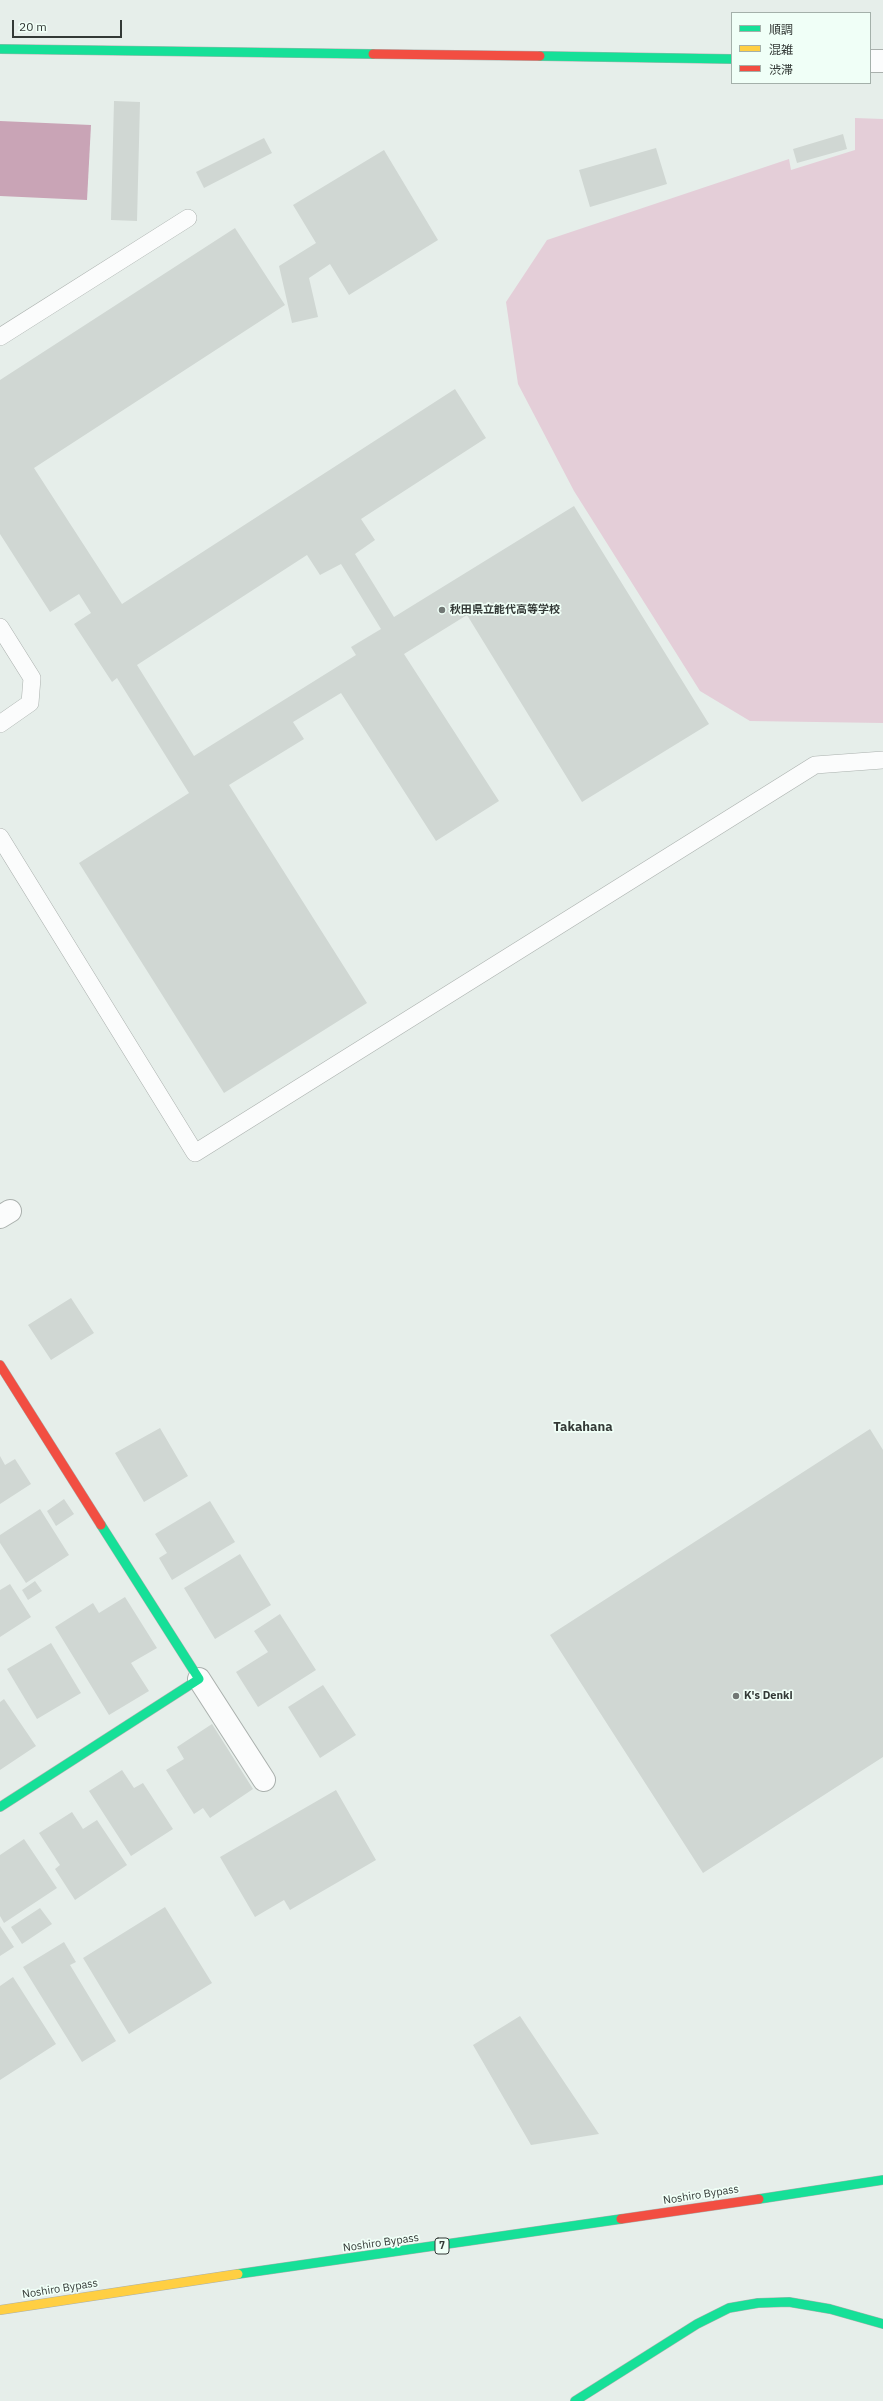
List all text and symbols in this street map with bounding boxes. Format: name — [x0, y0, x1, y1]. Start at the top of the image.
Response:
scale bar — [14, 12, 124, 38]
legend — [731, 12, 871, 84]
text: 20 m — [19, 19, 47, 34]
text: 順調 — [769, 22, 793, 37]
text: 混雑 — [769, 42, 793, 57]
text: 渋滞 — [769, 62, 793, 77]
place label: 秋田県立能代高等学校 — [450, 603, 560, 617]
marker: 秋田県立能代高等学校 — [437, 605, 447, 615]
district label: Takahana — [553, 1419, 613, 1435]
place label: K's Denki — [744, 1689, 793, 1703]
marker: K's Denki — [731, 1691, 741, 1701]
street label: Noshiro Bypass — [662, 2182, 740, 2208]
street label: Noshiro Bypass — [342, 2231, 420, 2255]
road number: 7 — [435, 2238, 449, 2254]
street label: Noshiro Bypass — [21, 2276, 99, 2302]

